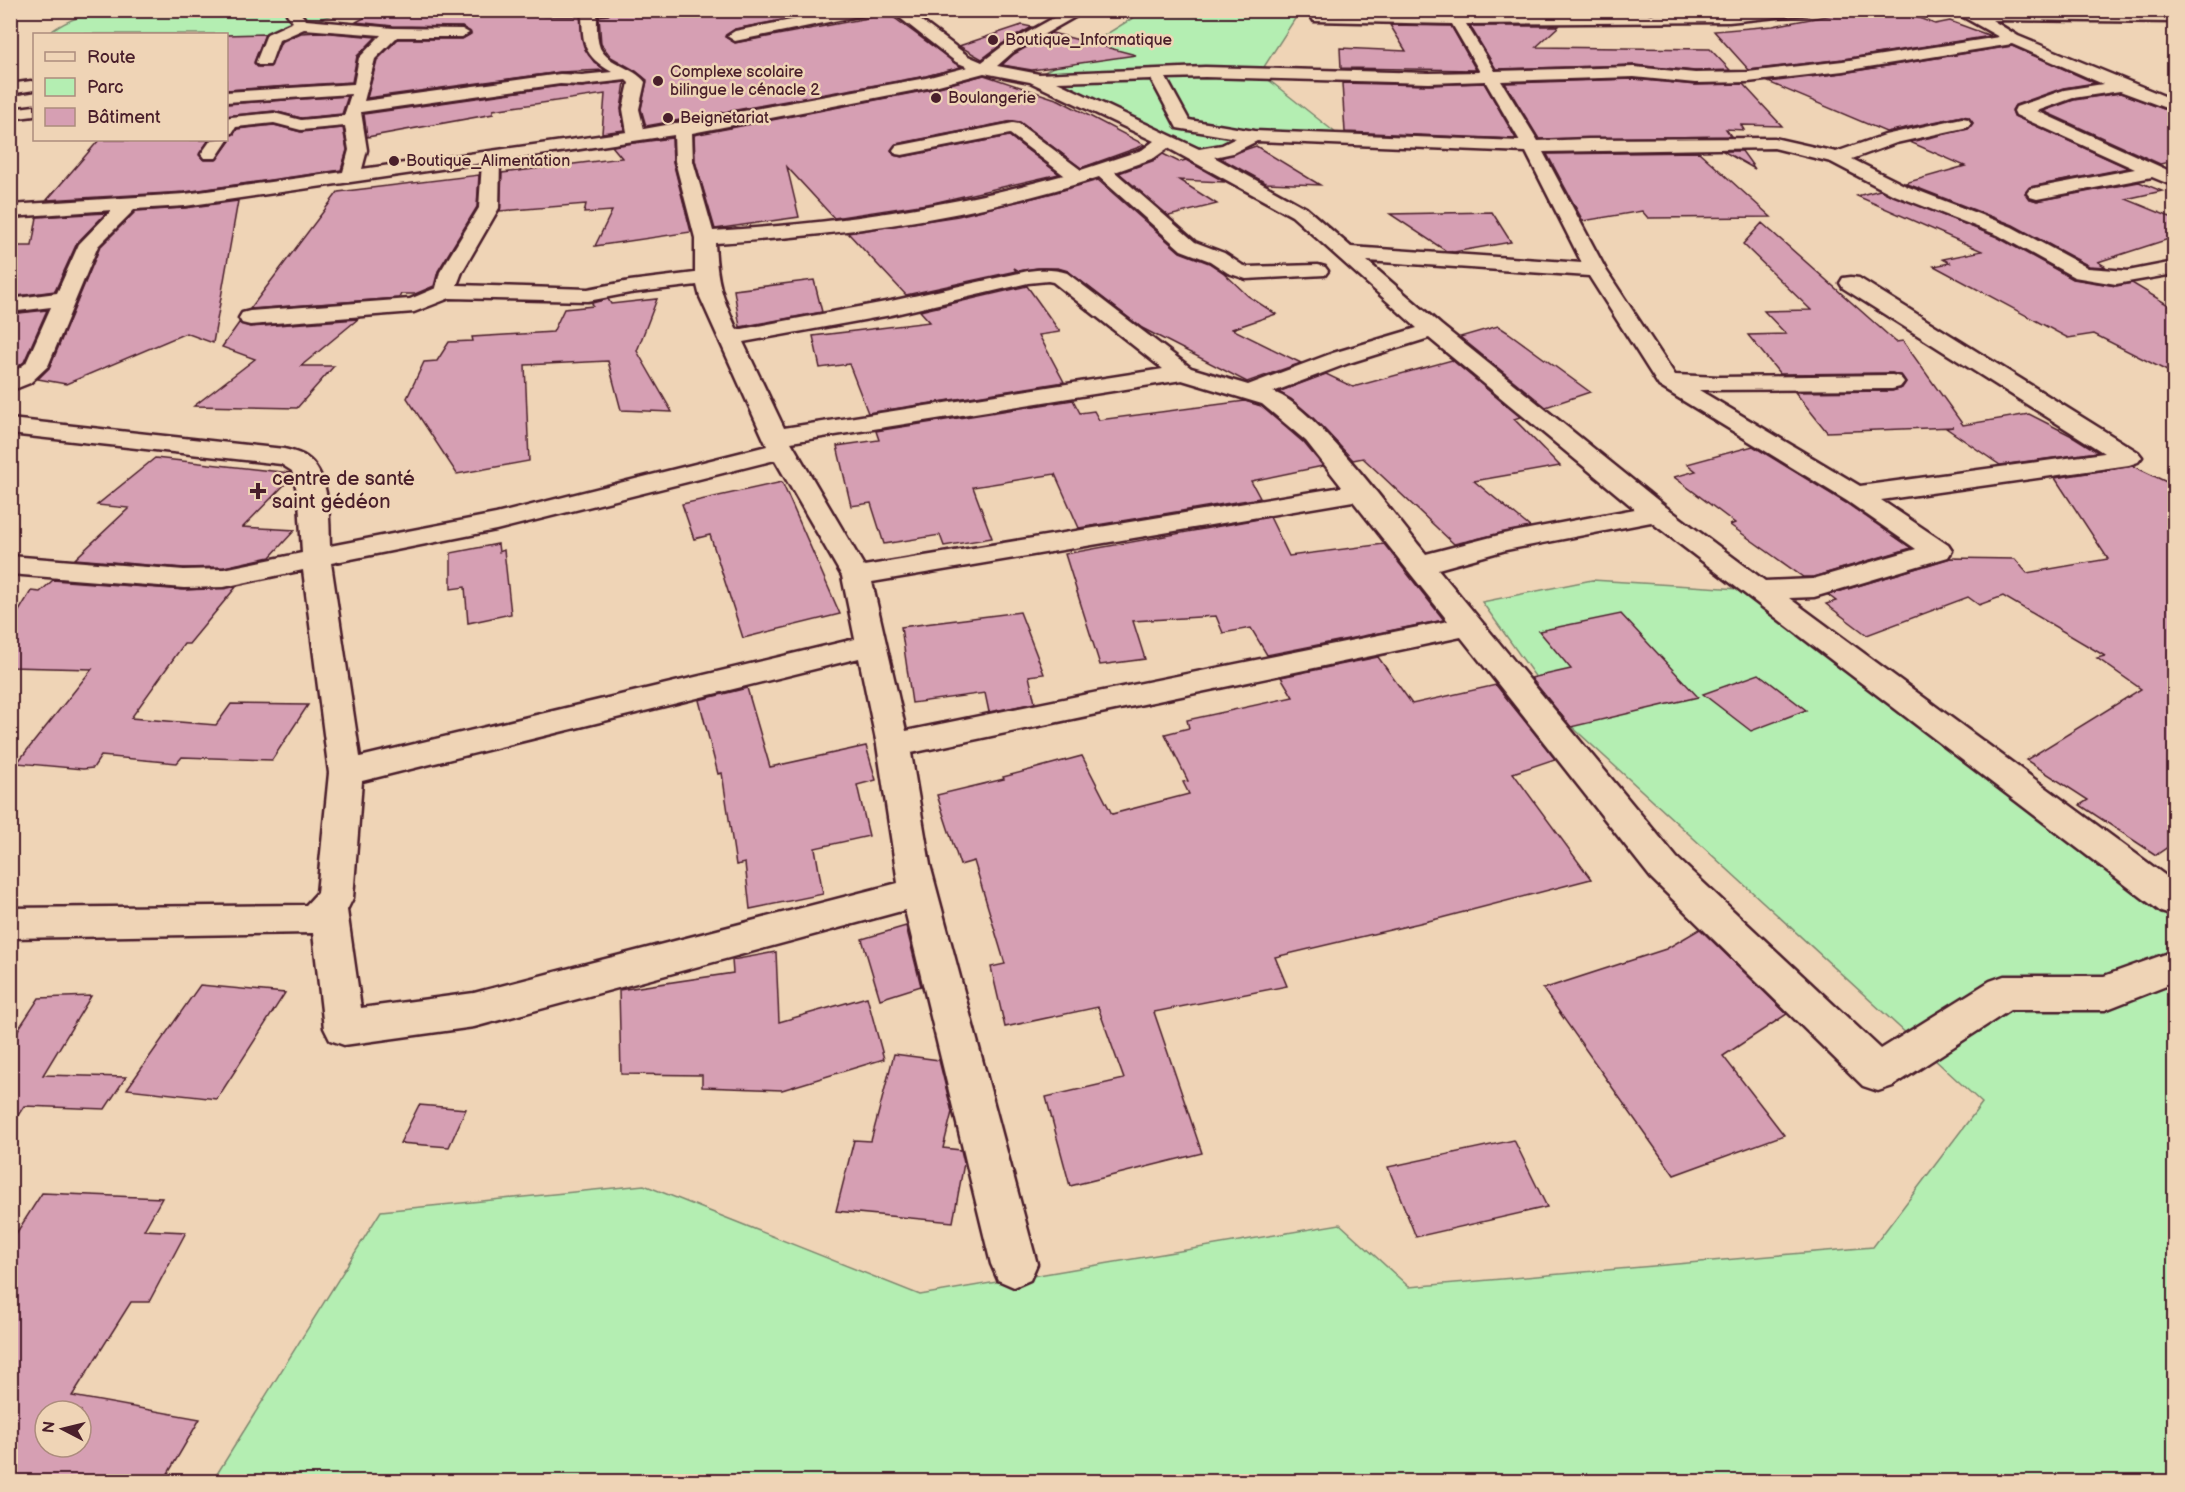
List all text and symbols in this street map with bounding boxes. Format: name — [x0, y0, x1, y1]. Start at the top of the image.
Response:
place label: Boutique_Informatique — [1005, 31, 1173, 50]
legend — [33, 33, 228, 141]
marker: Boutique_Informatique — [986, 33, 1000, 47]
text: Route — [87, 47, 136, 68]
place label: Complexe scolaire bilingue le cénacle 2 — [670, 63, 820, 100]
marker: Complexe scolaire bilingue le cénacle 2 — [651, 74, 665, 88]
text: Parc — [87, 77, 124, 98]
place label: Boulangerie — [948, 89, 1037, 108]
marker: Boulangerie — [929, 91, 943, 105]
text: Bâtiment — [87, 107, 161, 128]
place label: Beignetariat — [680, 109, 769, 128]
marker: Beignetariat — [661, 111, 675, 125]
place label: Boutique_Alimentation — [406, 152, 570, 171]
marker: Boutique_Alimentation — [387, 154, 401, 168]
place label: centre de santé saint gédéon — [272, 467, 415, 514]
marker: centre de santé saint gédéon — [249, 482, 267, 500]
north arrow — [33, 1399, 93, 1459]
text: N — [39, 1420, 60, 1434]

